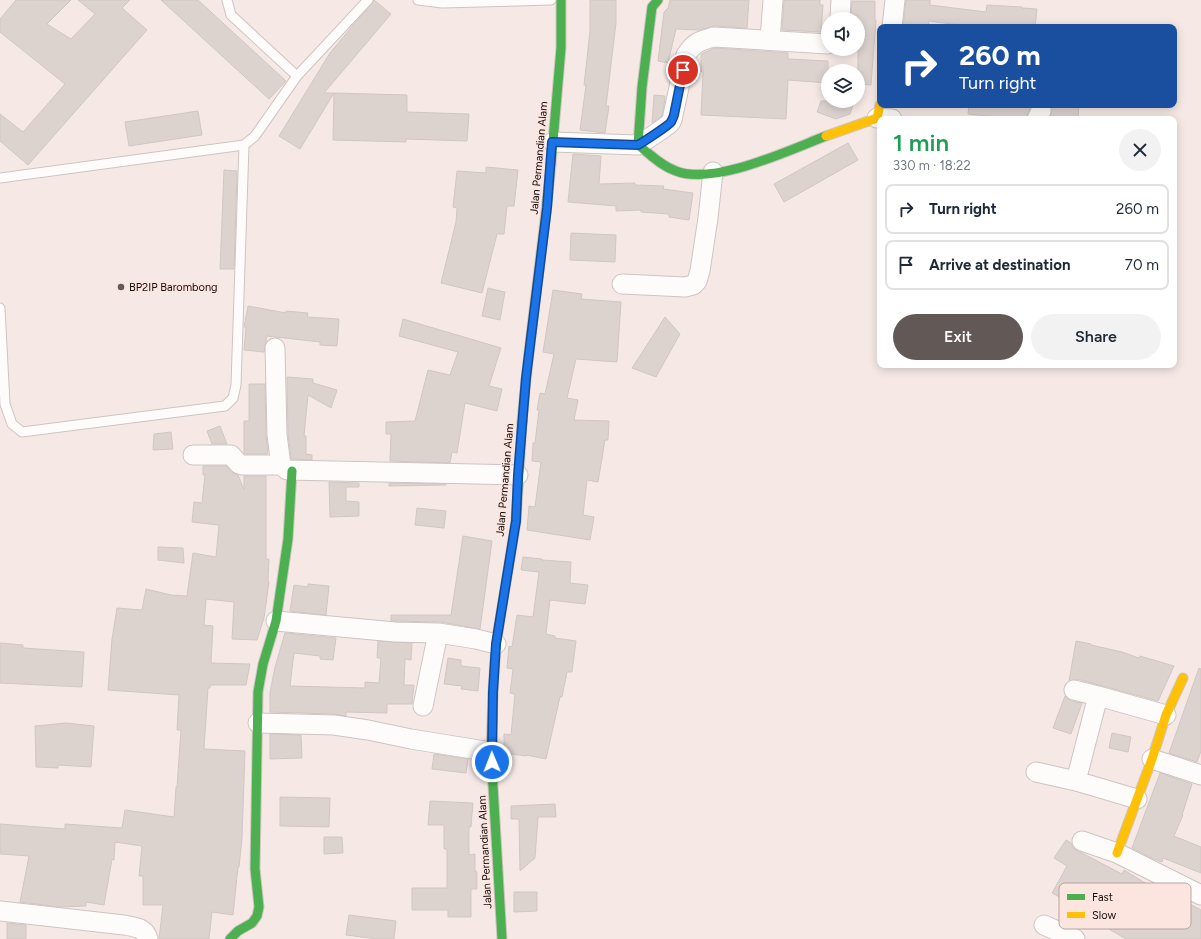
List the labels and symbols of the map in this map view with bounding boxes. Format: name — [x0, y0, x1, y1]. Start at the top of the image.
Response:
pin — [666, 53, 700, 87]
street label: Jalan Permandian Alam — [528, 101, 550, 215]
place label: BP2IP Barombong — [129, 281, 218, 294]
marker: BP2IP Barombong — [116, 282, 126, 292]
street label: Jalan Permandian Alam — [494, 423, 516, 537]
position arrow — [471, 741, 513, 783]
street label: Jalan Permandian Alam — [476, 795, 494, 909]
legend — [1059, 883, 1191, 929]
text: Fast — [1092, 891, 1113, 904]
text: Slow — [1092, 909, 1116, 922]

